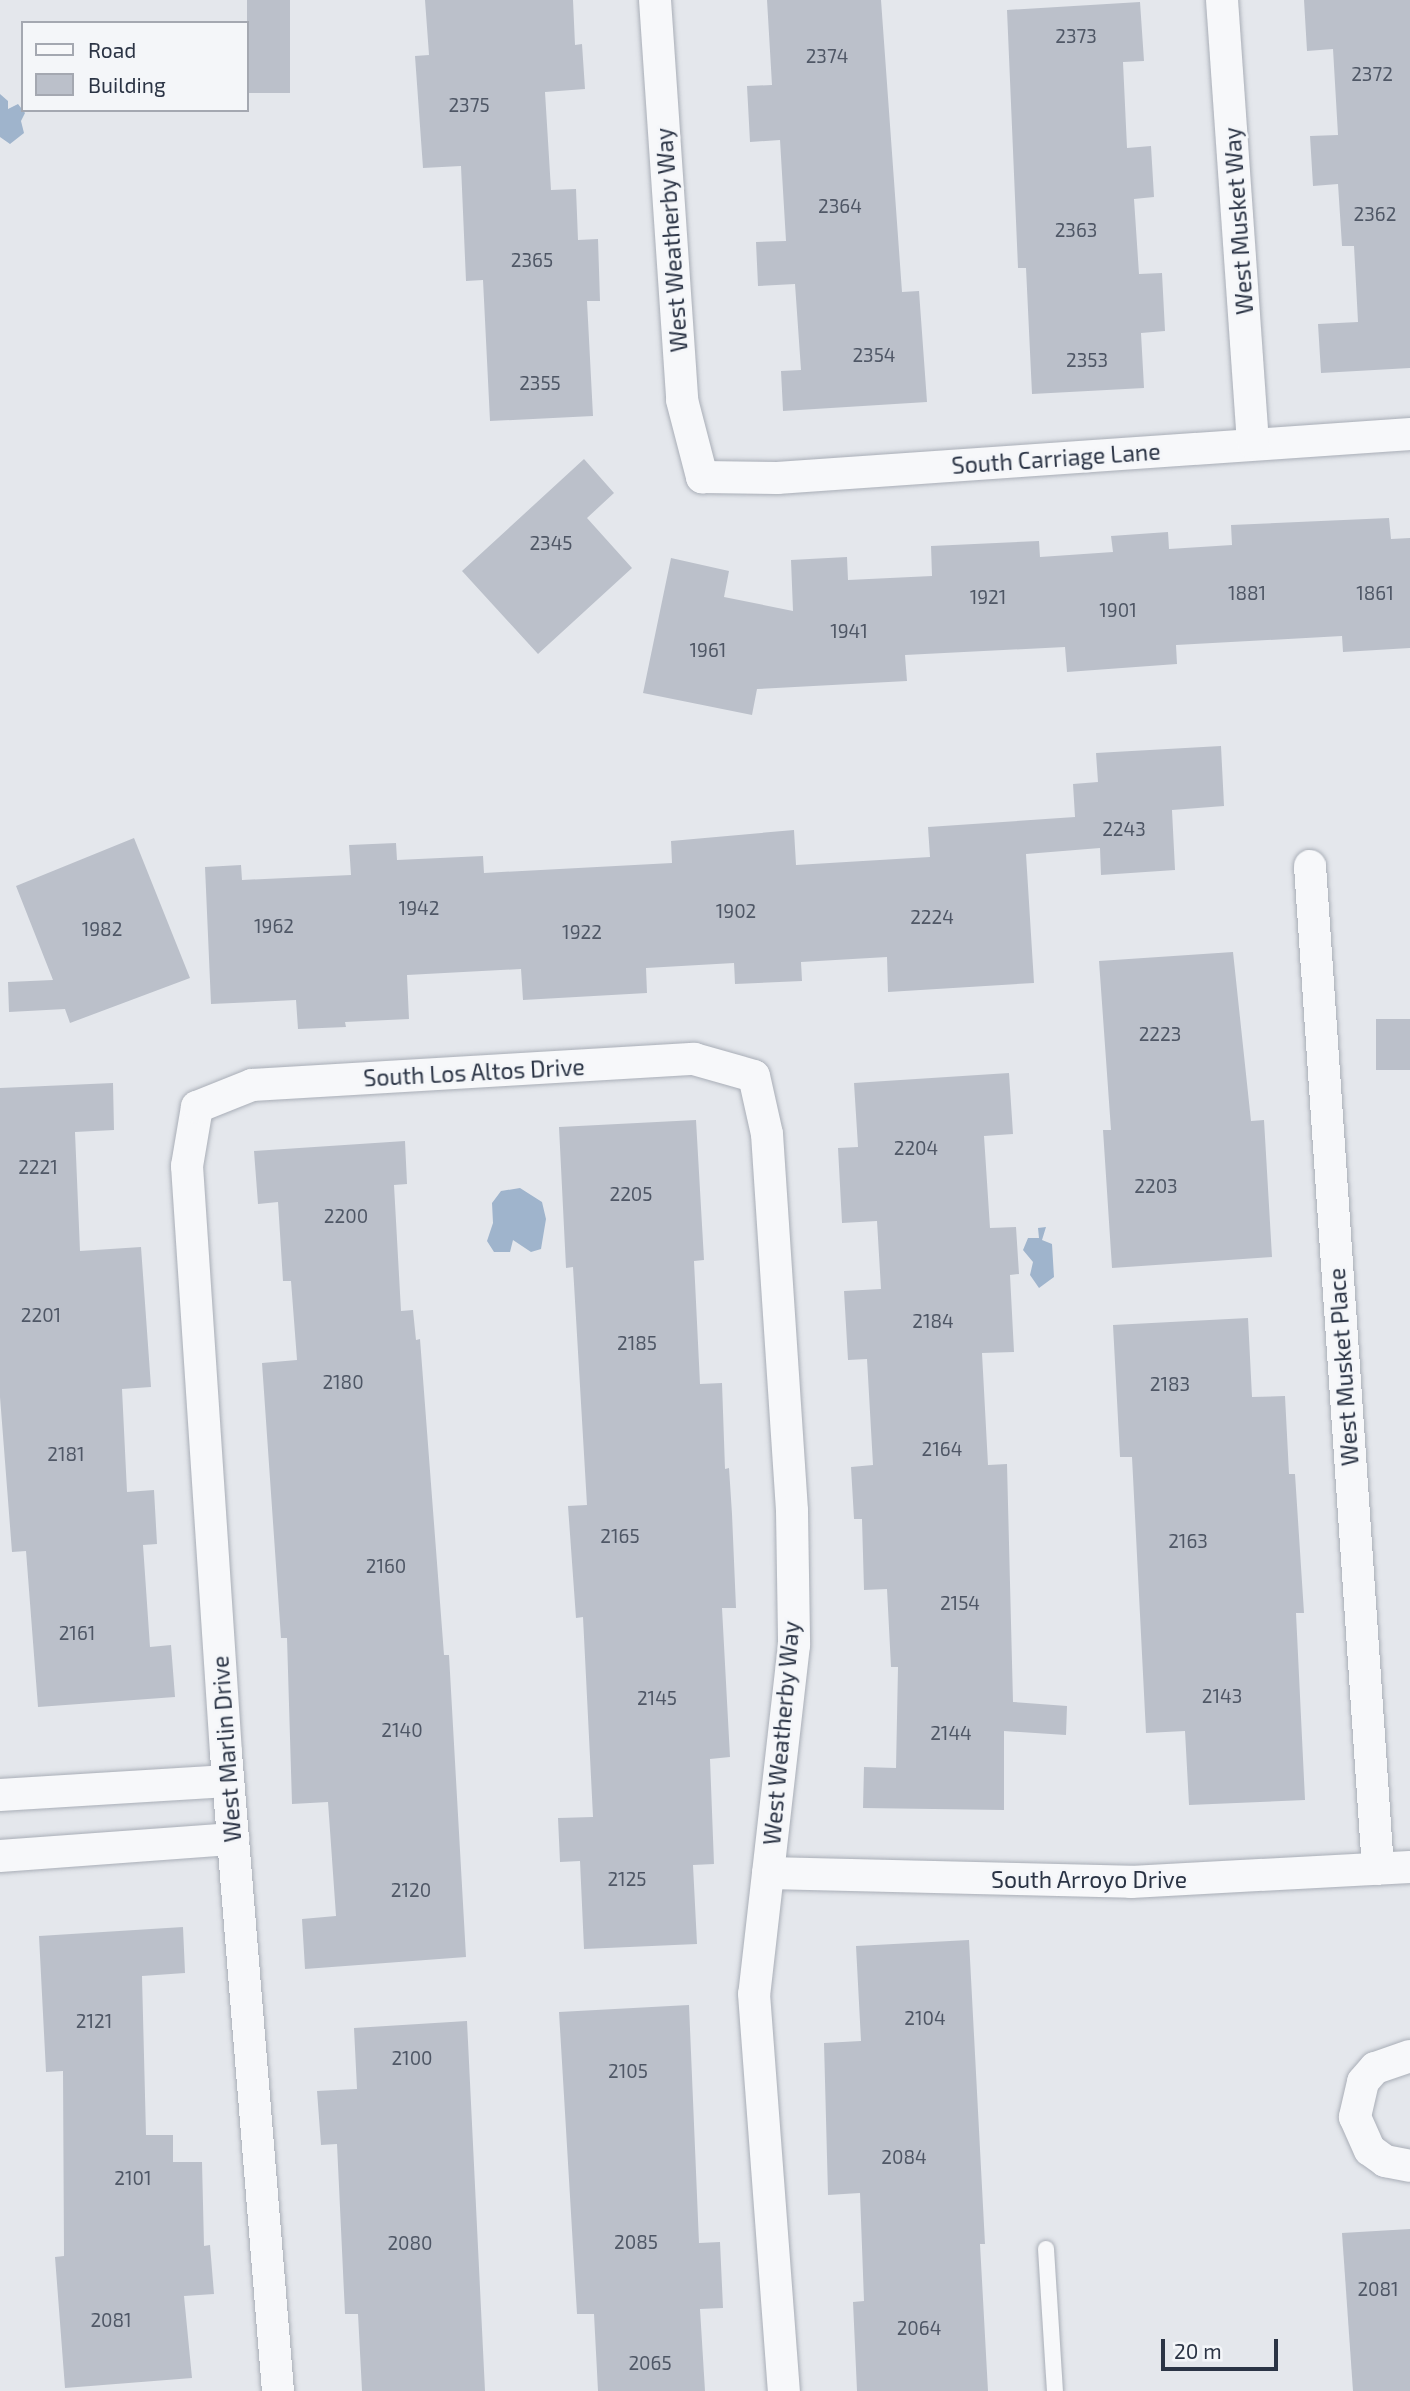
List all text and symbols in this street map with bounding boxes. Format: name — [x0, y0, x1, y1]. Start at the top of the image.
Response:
legend — [21, 21, 248, 112]
house number: 2373 — [1055, 25, 1097, 47]
text: Road — [88, 37, 136, 62]
house number: 2374 — [806, 45, 848, 67]
house number: 2372 — [1351, 63, 1393, 85]
text: Building — [88, 72, 166, 97]
house number: 2375 — [448, 94, 490, 116]
street label: West Weatherby Way — [649, 126, 693, 354]
street label: West Musket Way — [1218, 126, 1258, 316]
house number: 2364 — [818, 195, 862, 217]
house number: 2362 — [1354, 203, 1396, 225]
house number: 2363 — [1055, 219, 1097, 241]
house number: 2365 — [511, 249, 553, 271]
house number: 2354 — [852, 344, 896, 366]
house number: 2353 — [1066, 349, 1108, 371]
house number: 2355 — [519, 372, 561, 394]
street label: South Carriage Lane — [951, 437, 1161, 479]
house number: 2345 — [529, 532, 573, 554]
house number: 1881 — [1228, 582, 1266, 604]
house number: 1861 — [1356, 582, 1394, 604]
house number: 1921 — [970, 586, 1006, 608]
house number: 1901 — [1099, 599, 1137, 621]
house number: 1941 — [830, 620, 868, 642]
house number: 1961 — [690, 639, 726, 661]
house number: 2243 — [1102, 818, 1146, 840]
house number: 1942 — [399, 897, 439, 919]
house number: 1902 — [716, 900, 756, 922]
house number: 2224 — [910, 906, 954, 928]
house number: 1962 — [254, 915, 294, 937]
house number: 1982 — [82, 918, 122, 940]
house number: 1922 — [562, 921, 602, 943]
house number: 2223 — [1139, 1023, 1181, 1045]
street label: South Los Altos Drive — [362, 1052, 586, 1092]
house number: 2204 — [894, 1137, 938, 1159]
house number: 2221 — [18, 1156, 58, 1178]
house number: 2203 — [1134, 1175, 1178, 1197]
house number: 2205 — [610, 1183, 652, 1205]
house number: 2200 — [324, 1205, 368, 1227]
street label: West Musket Place — [1322, 1267, 1364, 1467]
house number: 2201 — [21, 1304, 61, 1326]
house number: 2184 — [912, 1310, 954, 1332]
house number: 2185 — [617, 1332, 657, 1354]
house number: 2180 — [322, 1371, 364, 1393]
house number: 2183 — [1150, 1373, 1190, 1395]
house number: 2164 — [922, 1438, 962, 1460]
house number: 2181 — [47, 1443, 85, 1465]
house number: 2165 — [600, 1525, 640, 1547]
house number: 2163 — [1168, 1530, 1208, 1552]
house number: 2160 — [366, 1555, 406, 1577]
house number: 2154 — [940, 1592, 980, 1614]
street label: West Weatherby Way — [757, 1619, 805, 1847]
house number: 2161 — [59, 1622, 95, 1644]
street label: West Marlin Drive — [206, 1655, 246, 1843]
house number: 2143 — [1202, 1685, 1242, 1707]
house number: 2145 — [637, 1687, 677, 1709]
house number: 2140 — [381, 1719, 423, 1741]
house number: 2144 — [930, 1722, 972, 1744]
street label: South Arroyo Drive — [991, 1865, 1187, 1893]
house number: 2125 — [607, 1868, 647, 1890]
house number: 2120 — [391, 1879, 431, 1901]
house number: 2104 — [904, 2007, 946, 2029]
house number: 2121 — [76, 2010, 112, 2032]
house number: 2100 — [391, 2047, 433, 2069]
house number: 2105 — [608, 2060, 648, 2082]
house number: 2084 — [881, 2146, 927, 2168]
house number: 2101 — [114, 2167, 152, 2189]
house number: 2085 — [614, 2231, 658, 2253]
house number: 2080 — [387, 2232, 433, 2254]
house number: 2081 — [1357, 2278, 1399, 2300]
house number: 2081 — [90, 2309, 132, 2331]
house number: 2064 — [897, 2317, 941, 2339]
scale bar — [1165, 2324, 1282, 2368]
text: 20 m — [1174, 2338, 1222, 2363]
house number: 2065 — [628, 2352, 672, 2374]

